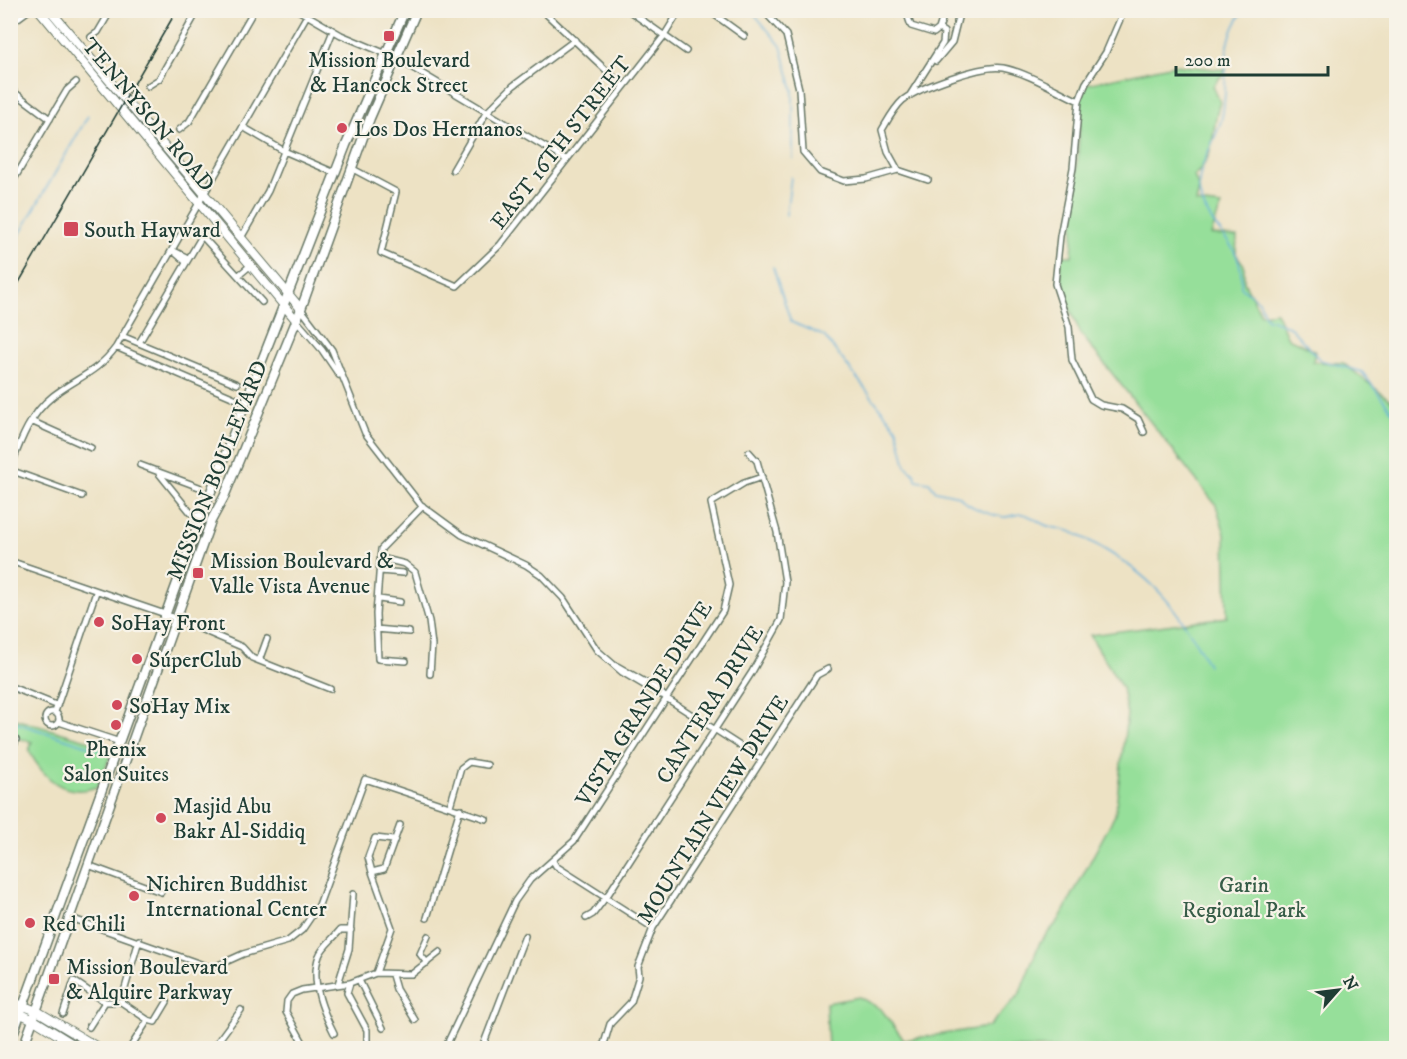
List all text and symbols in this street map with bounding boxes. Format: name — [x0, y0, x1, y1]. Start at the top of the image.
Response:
marker: Mission Boulevard & Hancock Street — [382, 29, 396, 43]
street label: TENNYSON ROAD — [76, 33, 220, 197]
scale bar — [1176, 39, 1328, 77]
place label: Mission Boulevard & Hancock Street — [308, 47, 470, 99]
text: 200 m — [1185, 50, 1231, 72]
street label: EAST 16TH STREET — [485, 51, 637, 235]
place label: Los Dos Hermanos — [354, 116, 523, 143]
marker: Los Dos Hermanos — [335, 121, 349, 135]
place label: South Hayward — [84, 217, 221, 244]
marker: South Hayward — [62, 220, 80, 238]
street label: MISSION BOULEVARD — [161, 357, 274, 585]
place label: Mission Boulevard & Valle Vista Avenue — [209, 548, 394, 600]
marker: Mission Boulevard & Valle Vista Avenue — [191, 566, 205, 580]
street label: VISTA GRANDE DRIVE — [569, 596, 719, 812]
place label: SoHay Front — [111, 610, 226, 637]
marker: SoHay Front — [92, 615, 106, 629]
street label: CANTERA DRIVE — [651, 621, 770, 789]
place label: SúperClub — [149, 647, 242, 674]
marker: SúperClub — [130, 652, 144, 666]
street label: MOUNTAIN VIEW DRIVE — [632, 690, 795, 929]
place label: SoHay Mix — [129, 693, 231, 720]
marker: SoHay Mix — [110, 698, 124, 712]
marker: Phenix Salon Suites — [109, 718, 123, 732]
place label: Phenix Salon Suites — [63, 736, 169, 788]
place label: Masjid Abu Bakr Al-Siddiq — [173, 793, 306, 845]
marker: Masjid Abu Bakr Al-Siddiq — [154, 811, 168, 825]
place label: Nichiren Buddhist International Center — [146, 871, 327, 923]
park label: Garin Regional Park — [1182, 872, 1306, 924]
marker: Nichiren Buddhist International Center — [127, 889, 141, 903]
place label: Red Chili — [42, 911, 125, 938]
marker: Red Chili — [23, 916, 37, 930]
place label: Mission Boulevard & Alquire Parkway — [66, 954, 233, 1006]
north arrow — [1308, 960, 1368, 1020]
marker: Mission Boulevard & Alquire Parkway — [47, 972, 61, 986]
text: N — [1338, 973, 1362, 994]

